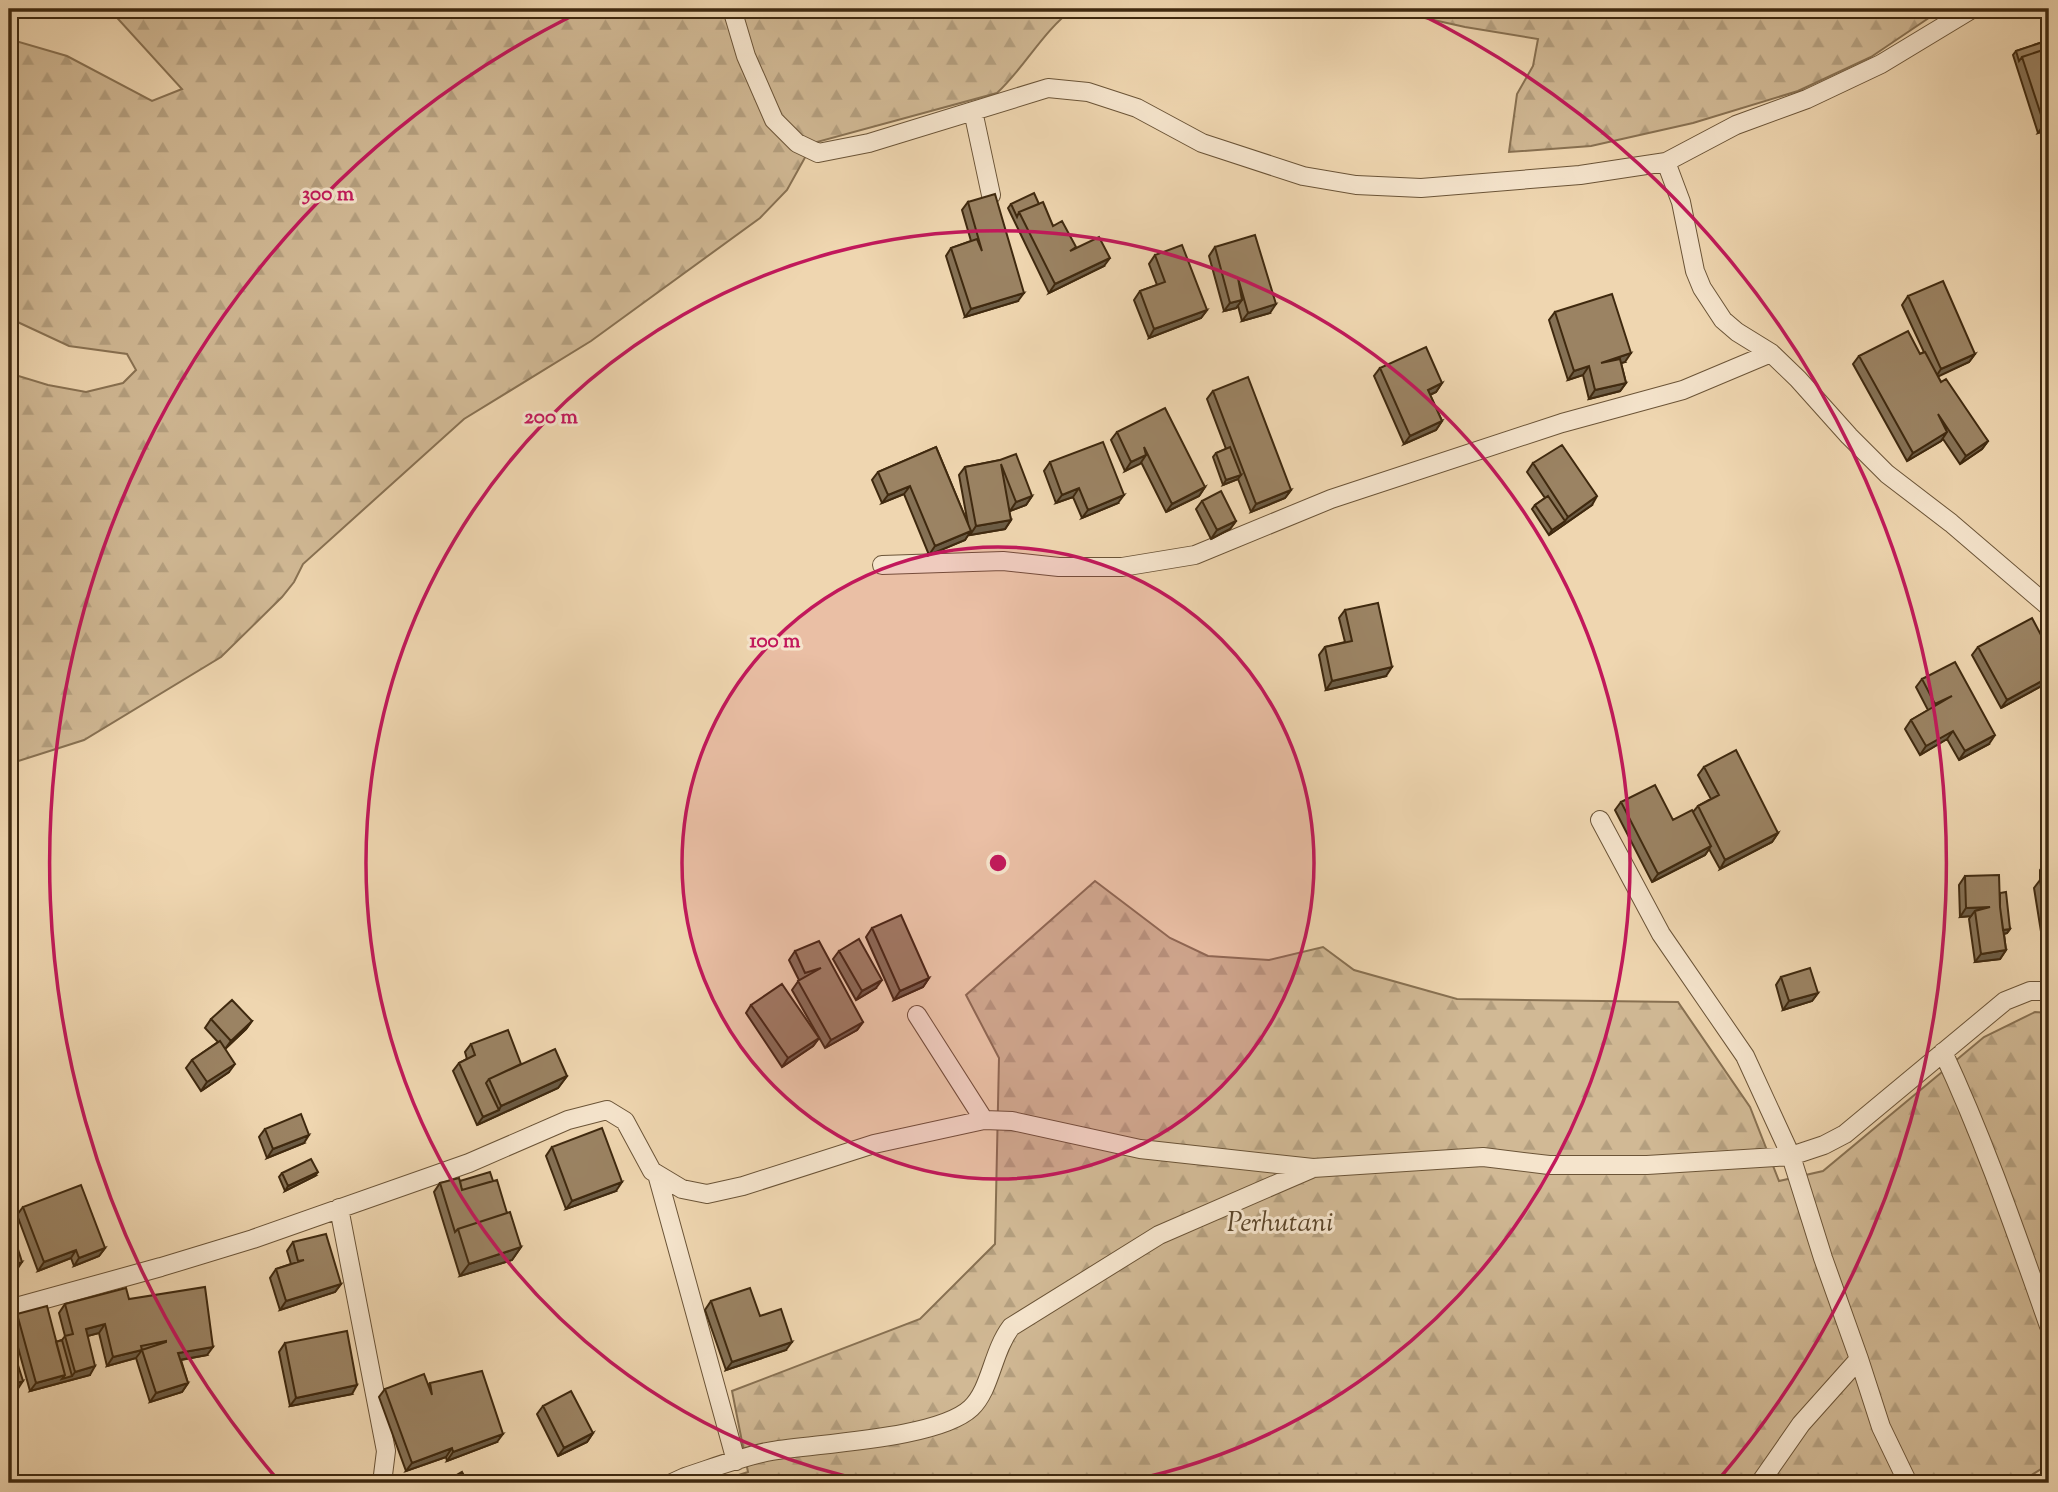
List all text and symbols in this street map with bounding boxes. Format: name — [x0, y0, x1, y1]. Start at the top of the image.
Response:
text: 300 m — [302, 180, 355, 210]
text: 200 m — [524, 403, 579, 433]
text: 100 m — [750, 627, 801, 657]
centre of rings — [986, 851, 1010, 875]
park label: Perhutani — [1227, 1204, 1333, 1244]

